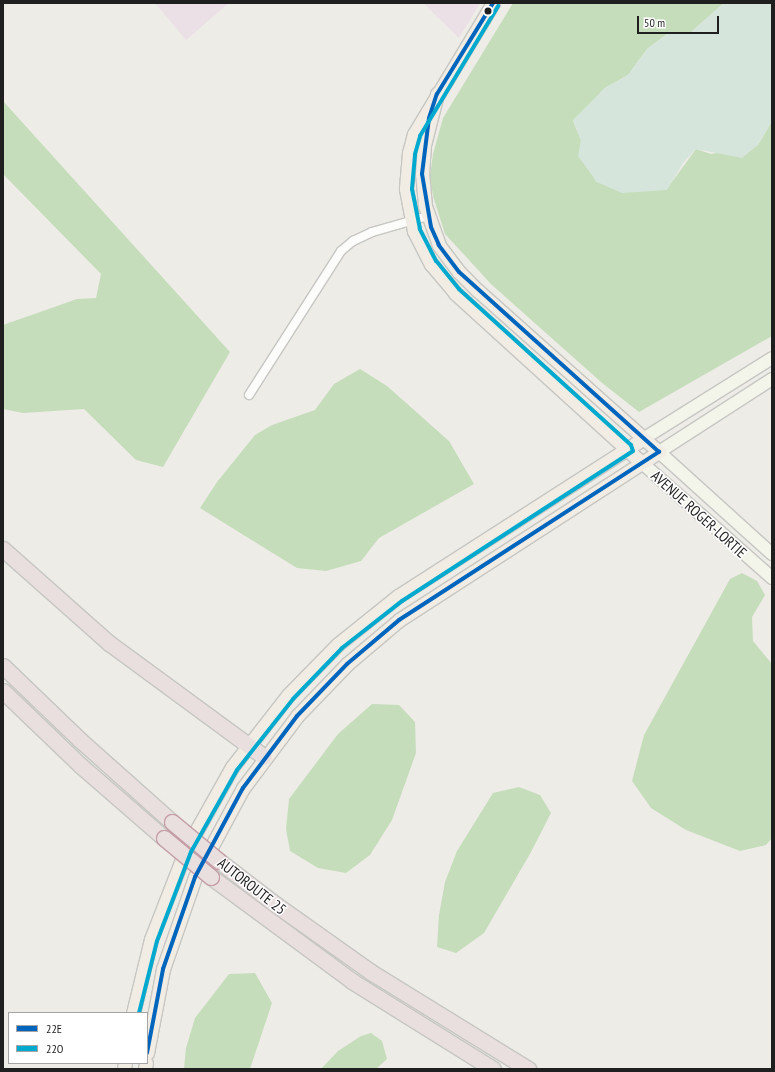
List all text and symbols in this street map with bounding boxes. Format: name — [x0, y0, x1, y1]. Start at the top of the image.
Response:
unlabelled marker — [483, 6, 493, 16]
scale bar — [639, 8, 721, 34]
text: 50 m — [644, 15, 665, 30]
street label: AVENUE ROGER-LORTIE — [648, 466, 750, 562]
street label: AUTOROUTE 25 — [214, 854, 290, 918]
legend — [8, 1012, 148, 1064]
text: 22E — [46, 1021, 62, 1036]
text: 22O — [46, 1041, 63, 1056]

